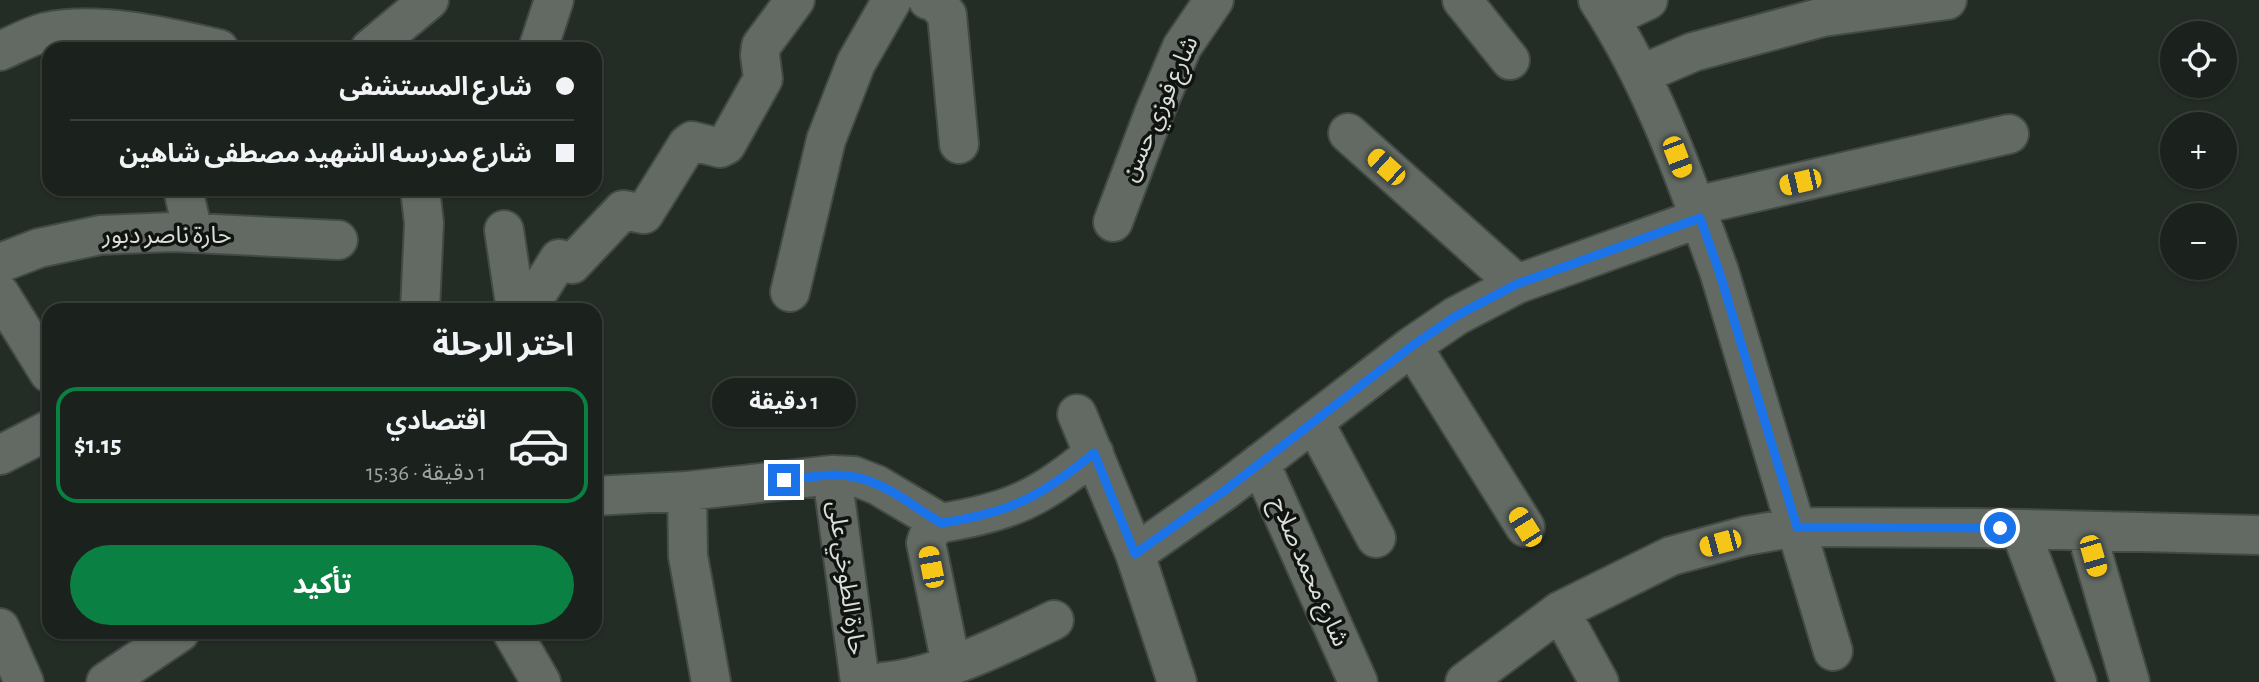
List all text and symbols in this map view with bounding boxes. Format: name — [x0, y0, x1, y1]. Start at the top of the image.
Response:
map controls — [2160, 21, 2237, 280]
button: locate — [2160, 21, 2237, 98]
street label: شارع فوزي حسن — [1117, 33, 1208, 187]
text: شارع المستشفى — [339, 74, 532, 100]
button: + — [2160, 112, 2237, 189]
car — [1660, 134, 1695, 180]
text: شارع مدرسه الشهيد مصطفى شاهين — [119, 141, 532, 167]
car — [1364, 145, 1409, 189]
car — [1778, 167, 1823, 197]
button: − — [2160, 203, 2237, 280]
street label: حارة ناصر دبور — [101, 224, 232, 249]
text: اختر الرحلة — [433, 329, 574, 361]
callout: 1 دقيقة — [712, 378, 856, 428]
text: 1 دقيقة — [749, 391, 819, 414]
text: اقتصادي — [386, 408, 486, 434]
icon: car — [507, 414, 570, 477]
text: $1.15 — [74, 432, 122, 458]
text: 1 دقيقة · 15:36 — [366, 462, 486, 485]
route end — [768, 464, 800, 496]
street label: شارع محمد صلاح — [1262, 494, 1353, 652]
street label: حارة الطوخي على — [818, 499, 869, 658]
car — [1505, 504, 1546, 550]
route start — [1984, 512, 2016, 544]
car — [1697, 527, 1744, 559]
car — [2078, 533, 2109, 579]
car — [917, 544, 946, 590]
button: تأكيد — [70, 545, 574, 625]

